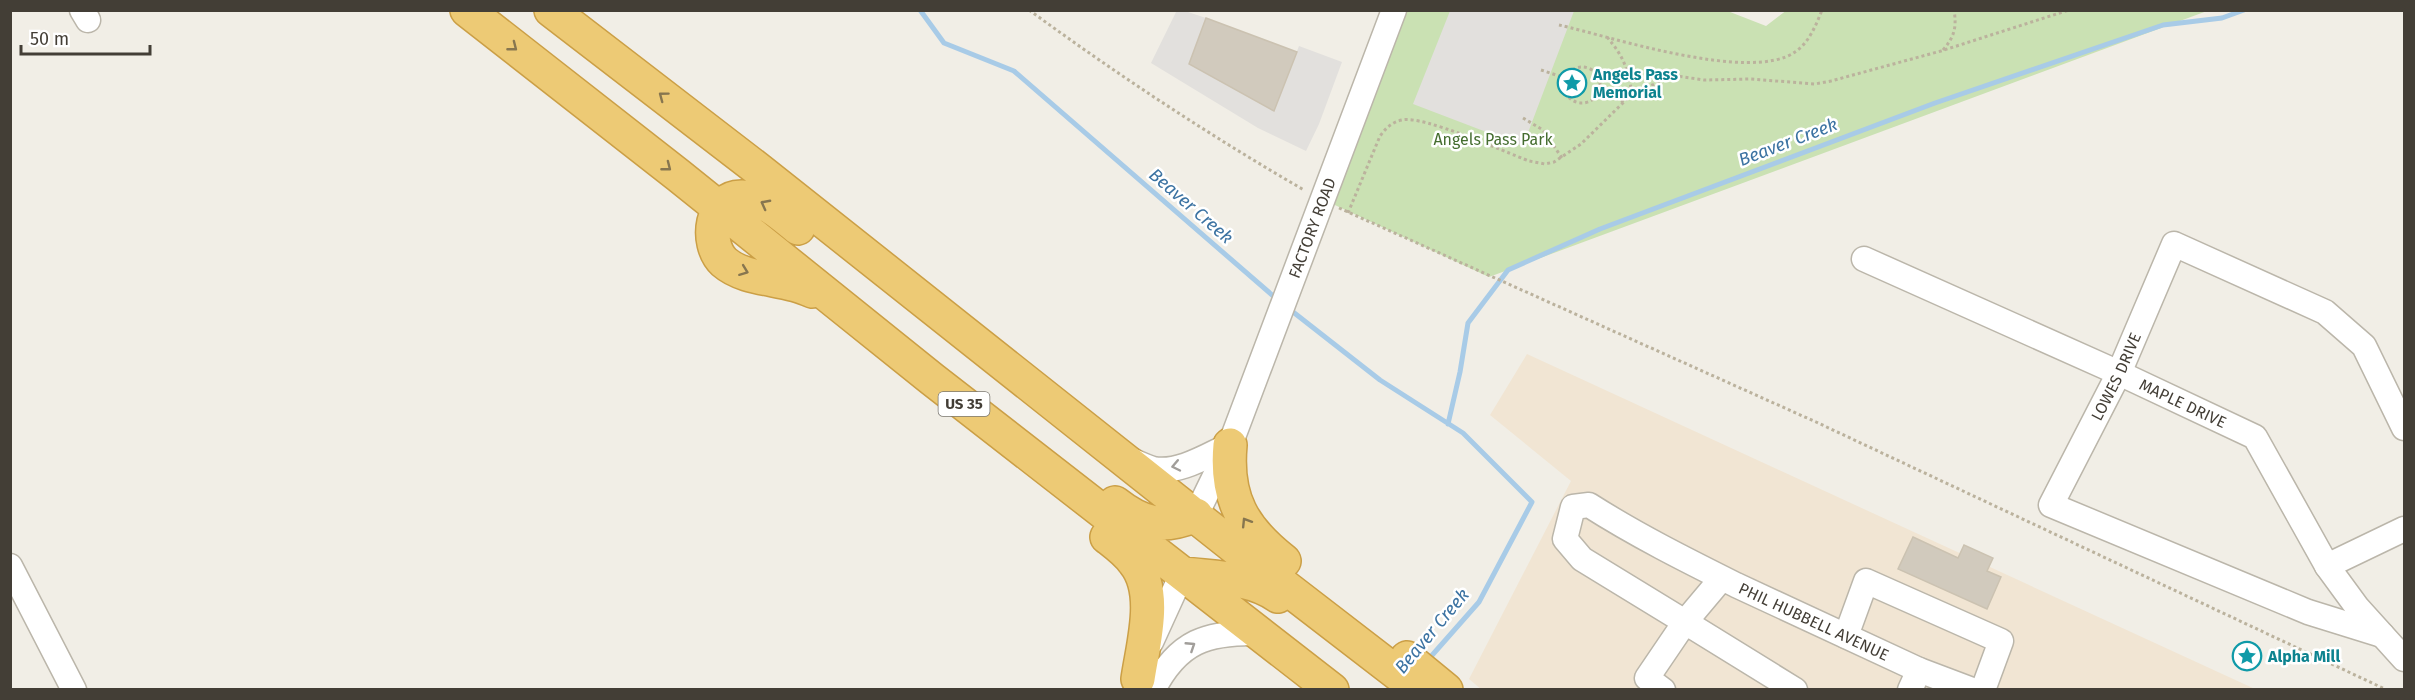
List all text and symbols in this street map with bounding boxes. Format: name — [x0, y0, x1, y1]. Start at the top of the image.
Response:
scale bar — [21, 18, 150, 56]
text: 50 m — [30, 28, 69, 50]
one-way arrow — [506, 39, 517, 50]
place label: Angels Pass Memorial — [1592, 65, 1678, 102]
place icon: Angels Pass Memorial — [1556, 67, 1588, 99]
one-way arrow — [658, 93, 669, 104]
water label: Beaver Creek — [1735, 113, 1841, 171]
park label: Angels Pass Park — [1433, 130, 1553, 149]
one-way arrow — [660, 159, 671, 170]
water label: Beaver Creek — [1145, 164, 1238, 249]
street label: FACTORY ROAD — [1284, 175, 1339, 281]
one-way arrow — [760, 200, 771, 212]
one-way arrow — [738, 264, 749, 276]
street label: LOWES DRIVE — [2087, 330, 2145, 424]
street label: MAPLE DRIVE — [2136, 375, 2229, 432]
road number: US 35 — [938, 392, 990, 416]
one-way arrow — [1171, 459, 1181, 472]
one-way arrow — [1242, 518, 1254, 528]
street label: PHIL HUBBELL AVENUE — [1736, 578, 1892, 664]
water label: Beaver Creek — [1390, 584, 1474, 678]
place icon: Alpha Mill — [2231, 640, 2263, 672]
one-way arrow — [1184, 642, 1195, 653]
place label: Alpha Mill — [2267, 647, 2340, 666]

